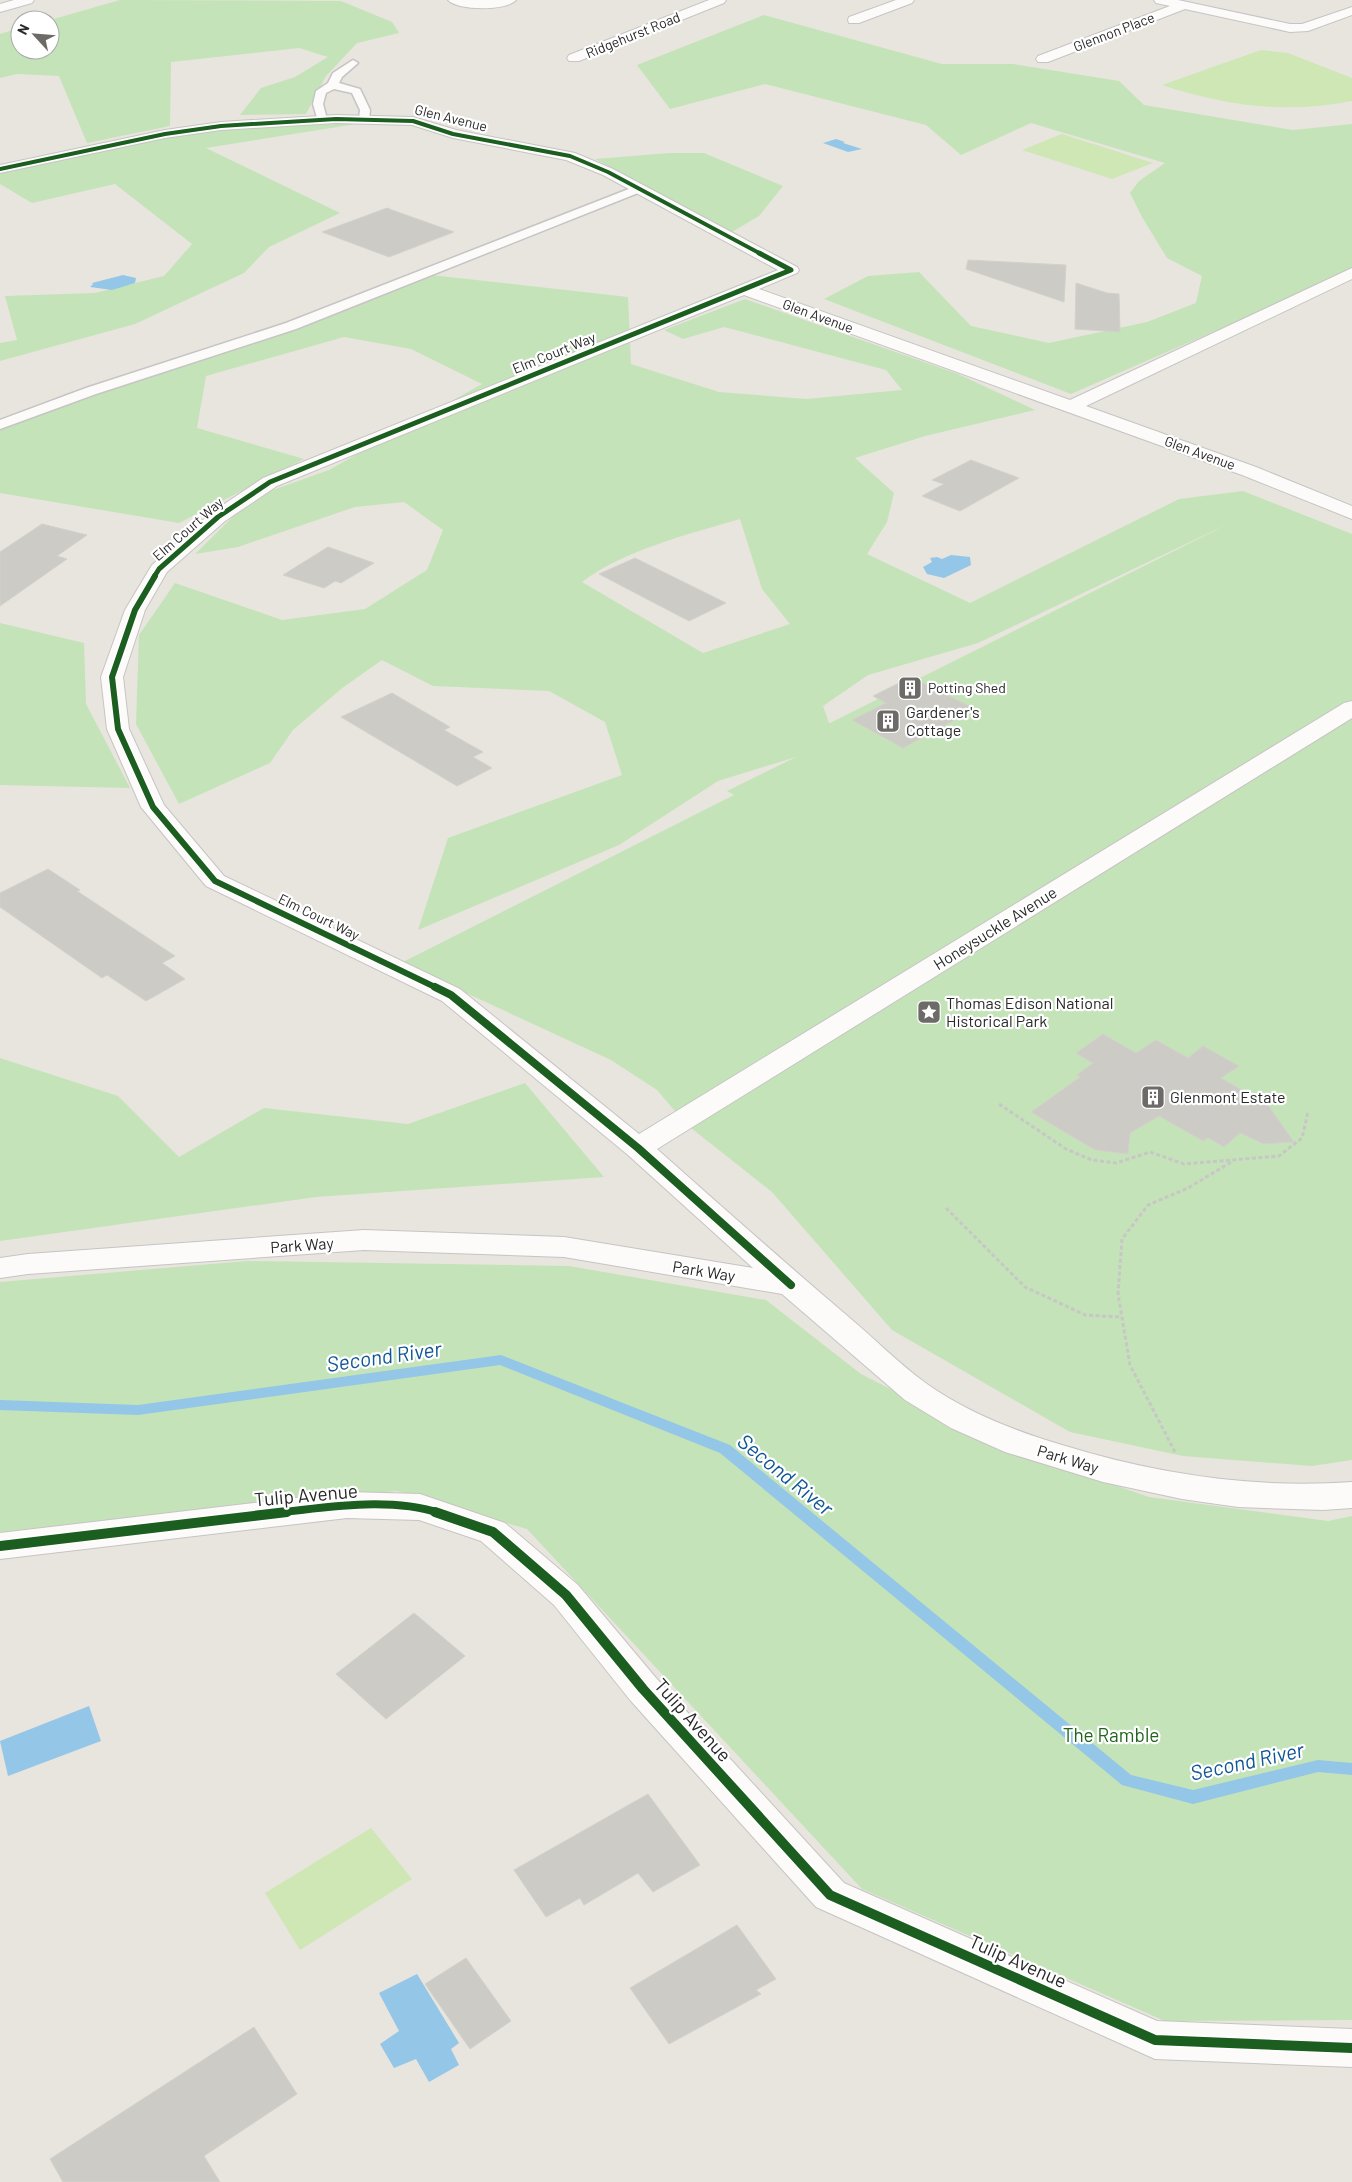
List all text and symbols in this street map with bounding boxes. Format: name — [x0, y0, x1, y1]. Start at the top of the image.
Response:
street label: Ridgehurst Road — [583, 8, 683, 61]
street label: Glennon Place — [1071, 8, 1157, 55]
north arrow — [10, 10, 60, 60]
text: N — [13, 21, 33, 37]
street label: Glen Avenue — [413, 100, 489, 135]
street label: Glen Avenue — [780, 295, 856, 336]
street label: Elm Court Way — [510, 328, 598, 377]
street label: Glen Avenue — [1162, 432, 1238, 473]
street label: Elm Court Way — [149, 493, 227, 564]
building icon: Potting Shed — [897, 675, 923, 701]
place label: Potting Shed — [928, 679, 1006, 696]
place label: Gardener's Cottage — [906, 702, 980, 739]
building icon: Gardener's Cottage — [875, 708, 901, 734]
street label: Honeysuckle Avenue — [930, 882, 1060, 973]
street label: Elm Court Way — [276, 890, 363, 944]
place label: Thomas Edison National Historical Park — [946, 993, 1113, 1030]
place icon: Thomas Edison National Historical Park — [916, 999, 942, 1025]
building icon: Glenmont Estate — [1140, 1084, 1166, 1110]
place label: Glenmont Estate — [1170, 1087, 1286, 1106]
street label: Park Way — [270, 1233, 335, 1256]
street label: Park Way — [671, 1256, 737, 1285]
water label: Second River — [325, 1335, 443, 1376]
water label: Second River — [733, 1428, 839, 1520]
street label: Park Way — [1035, 1440, 1102, 1477]
street label: Tulip Avenue — [253, 1479, 359, 1510]
street label: Tulip Avenue — [650, 1673, 737, 1766]
park label: The Ramble — [1063, 1723, 1159, 1746]
water label: Second River — [1188, 1736, 1306, 1785]
street label: Tulip Avenue — [966, 1929, 1070, 1992]

